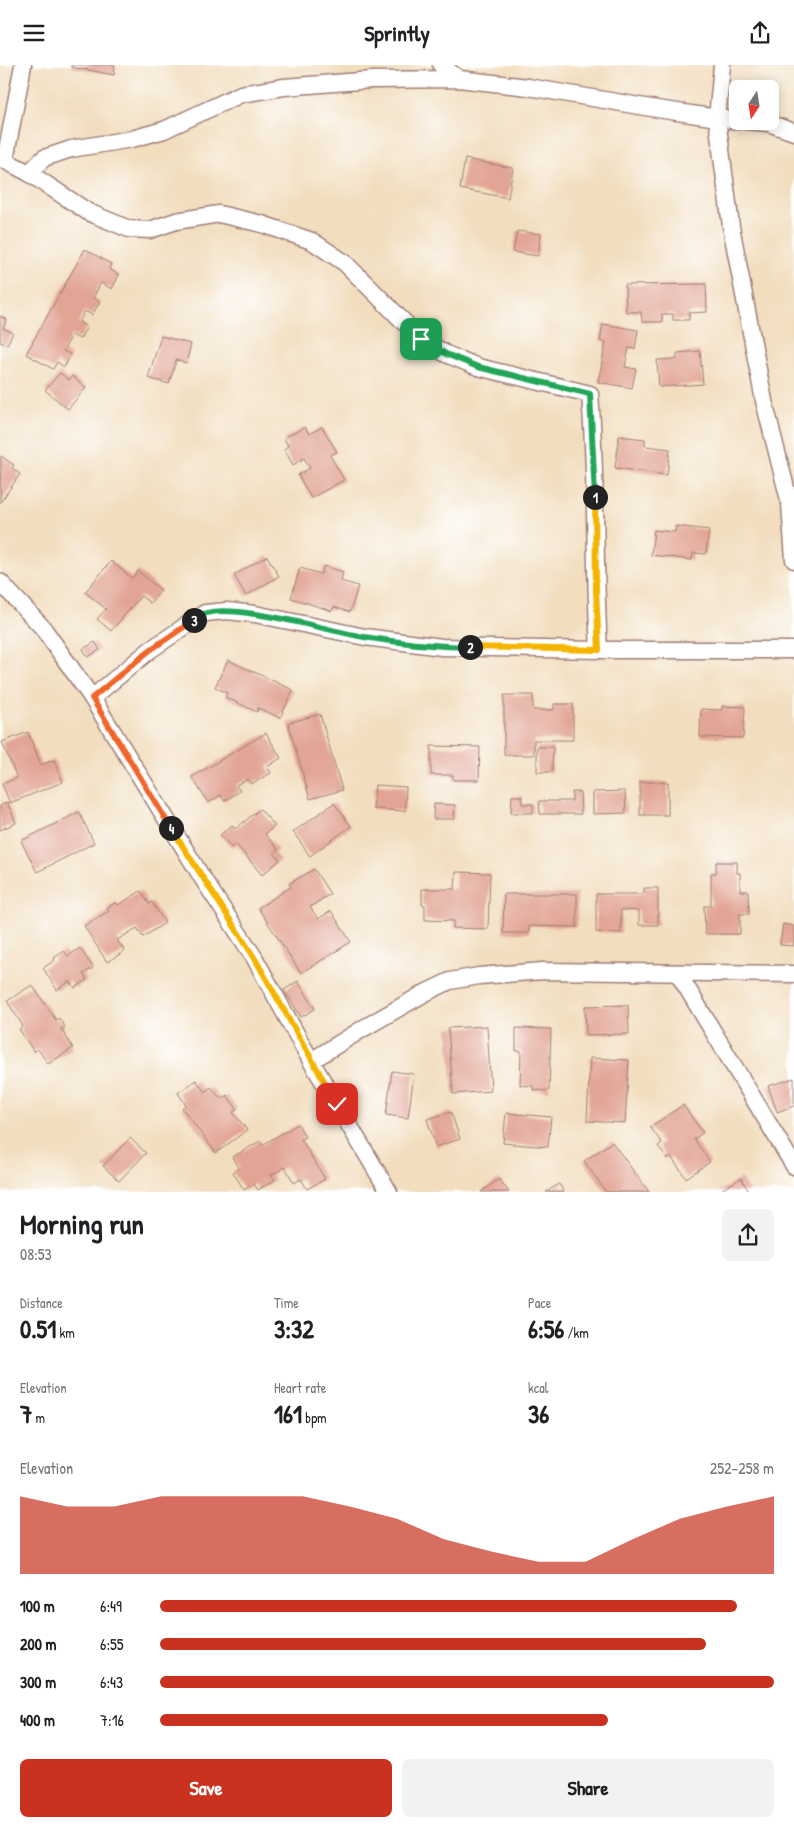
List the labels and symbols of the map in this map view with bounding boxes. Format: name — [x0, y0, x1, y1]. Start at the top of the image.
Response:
north arrow — [729, 80, 779, 130]
pin — [400, 318, 442, 360]
pin: 1 — [582, 485, 608, 509]
pin: 3 — [182, 607, 206, 633]
pin: 2 — [458, 635, 482, 659]
pin: 4 — [158, 815, 184, 841]
pin — [316, 1083, 358, 1125]

